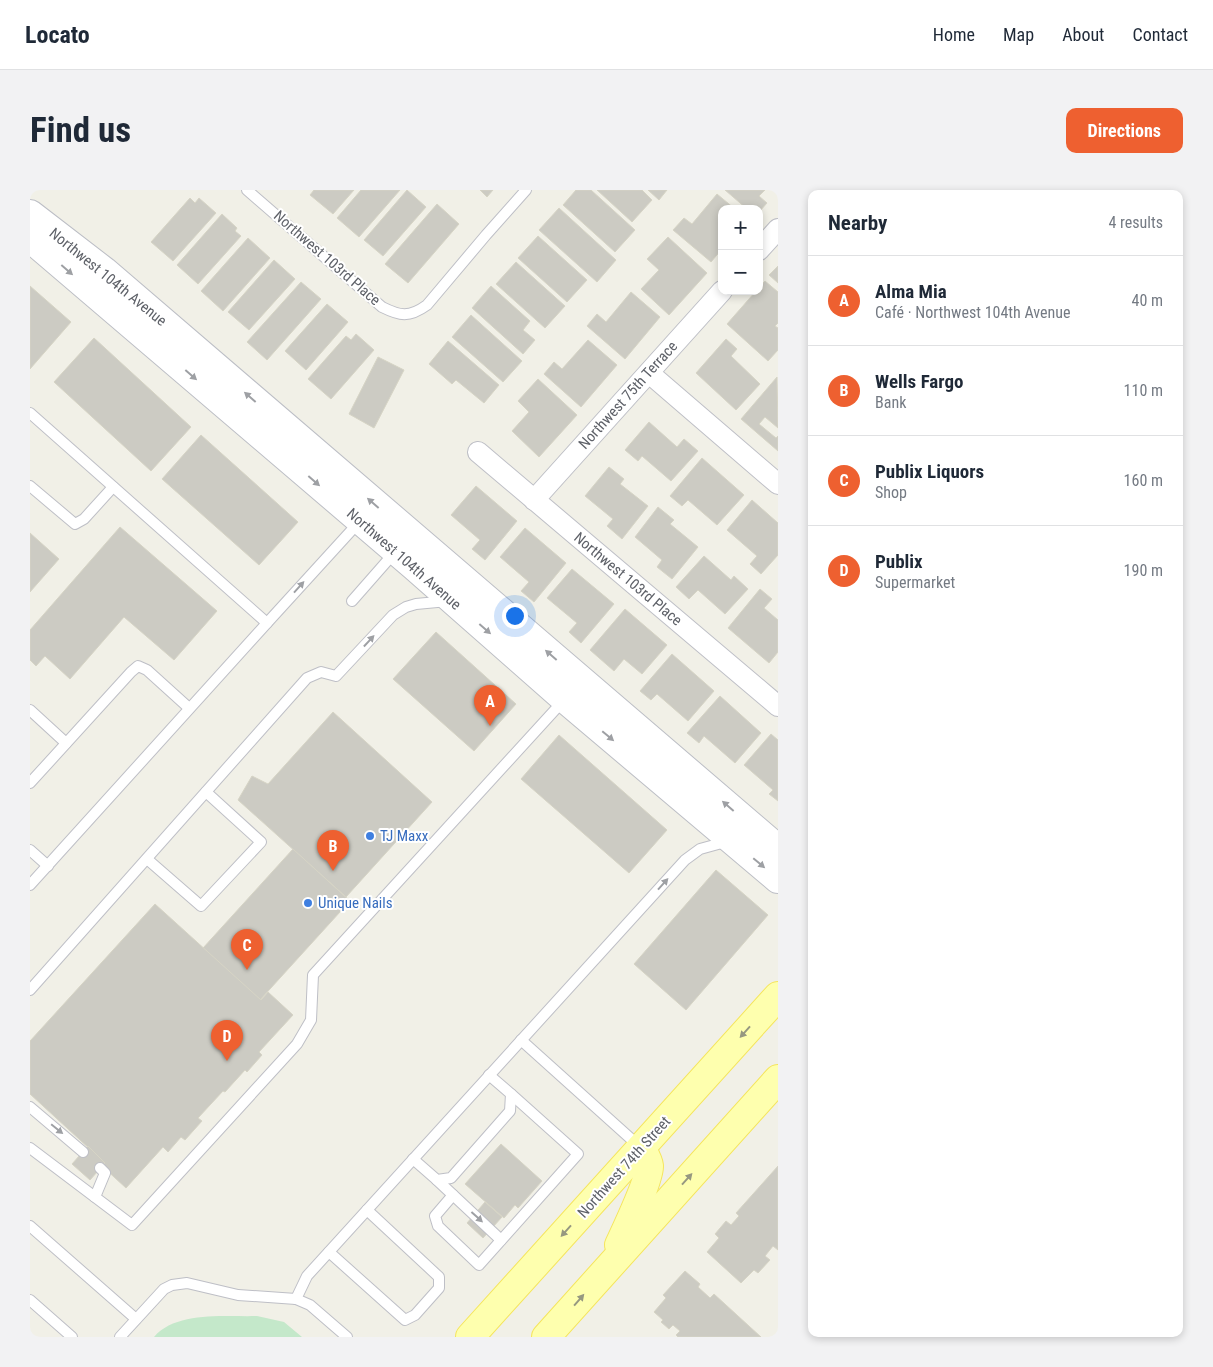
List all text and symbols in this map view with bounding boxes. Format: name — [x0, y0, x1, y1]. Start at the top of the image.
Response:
text: Locato — [25, 21, 90, 49]
text: Home — [933, 24, 975, 45]
text: Map — [1003, 24, 1034, 45]
text: About — [1062, 24, 1104, 45]
text: Contact — [1132, 24, 1188, 45]
button: Directions — [1066, 108, 1183, 153]
text: Find us — [30, 110, 131, 151]
map controls — [718, 205, 763, 295]
button: + — [718, 205, 763, 250]
street label: Northwest 103rd Place — [270, 207, 384, 309]
text: Nearby — [828, 211, 887, 235]
text: 4 results — [1108, 213, 1163, 232]
street label: Northwest 104th Avenue — [46, 224, 170, 330]
button: − — [718, 250, 763, 295]
one-way arrow — [61, 264, 73, 275]
text: Alma Mia — [875, 280, 947, 303]
text: A — [839, 291, 849, 310]
text: 40 m — [1131, 291, 1163, 310]
text: Café · Northwest 104th Avenue — [875, 303, 1071, 322]
street label: Northwest 75th Terrace — [575, 337, 681, 453]
one-way arrow — [184, 370, 197, 381]
text: Wells Fargo — [875, 370, 963, 393]
text: B — [840, 381, 848, 400]
text: 110 m — [1124, 381, 1163, 400]
one-way arrow — [244, 392, 256, 403]
text: Bank — [875, 393, 906, 412]
text: Publix Liquors — [875, 460, 984, 483]
text: C — [839, 471, 849, 490]
text: 160 m — [1124, 471, 1163, 490]
one-way arrow — [308, 475, 320, 486]
text: Shop — [875, 483, 907, 502]
one-way arrow — [367, 498, 379, 509]
street label: Northwest 104th Avenue — [343, 504, 465, 614]
street label: Northwest 103rd Place — [570, 529, 686, 629]
text: Publix — [875, 550, 923, 573]
text: D — [839, 561, 849, 580]
text: 190 m — [1124, 561, 1163, 580]
text: Supermarket — [875, 573, 955, 592]
one-way arrow — [294, 580, 305, 593]
your location — [502, 603, 528, 629]
one-way arrow — [479, 623, 491, 635]
one-way arrow — [363, 635, 375, 647]
one-way arrow — [545, 649, 558, 660]
pin: A — [474, 685, 506, 726]
one-way arrow — [601, 730, 614, 741]
one-way arrow — [722, 800, 734, 812]
place label: TJ Maxx — [380, 827, 429, 845]
pin: B — [317, 830, 349, 871]
marker: TJ Maxx — [364, 830, 376, 842]
one-way arrow — [753, 857, 765, 868]
one-way arrow — [657, 878, 669, 890]
place label: Unique Nails — [318, 894, 393, 912]
marker: Unique Nails — [302, 897, 314, 909]
pin: C — [231, 929, 263, 970]
pin: D — [211, 1020, 243, 1061]
one-way arrow — [739, 1026, 751, 1038]
street label: Northwest 74th Street — [574, 1113, 674, 1221]
one-way arrow — [50, 1123, 63, 1134]
one-way arrow — [681, 1174, 693, 1186]
one-way arrow — [471, 1211, 483, 1223]
one-way arrow — [560, 1224, 572, 1236]
one-way arrow — [573, 1294, 584, 1307]

